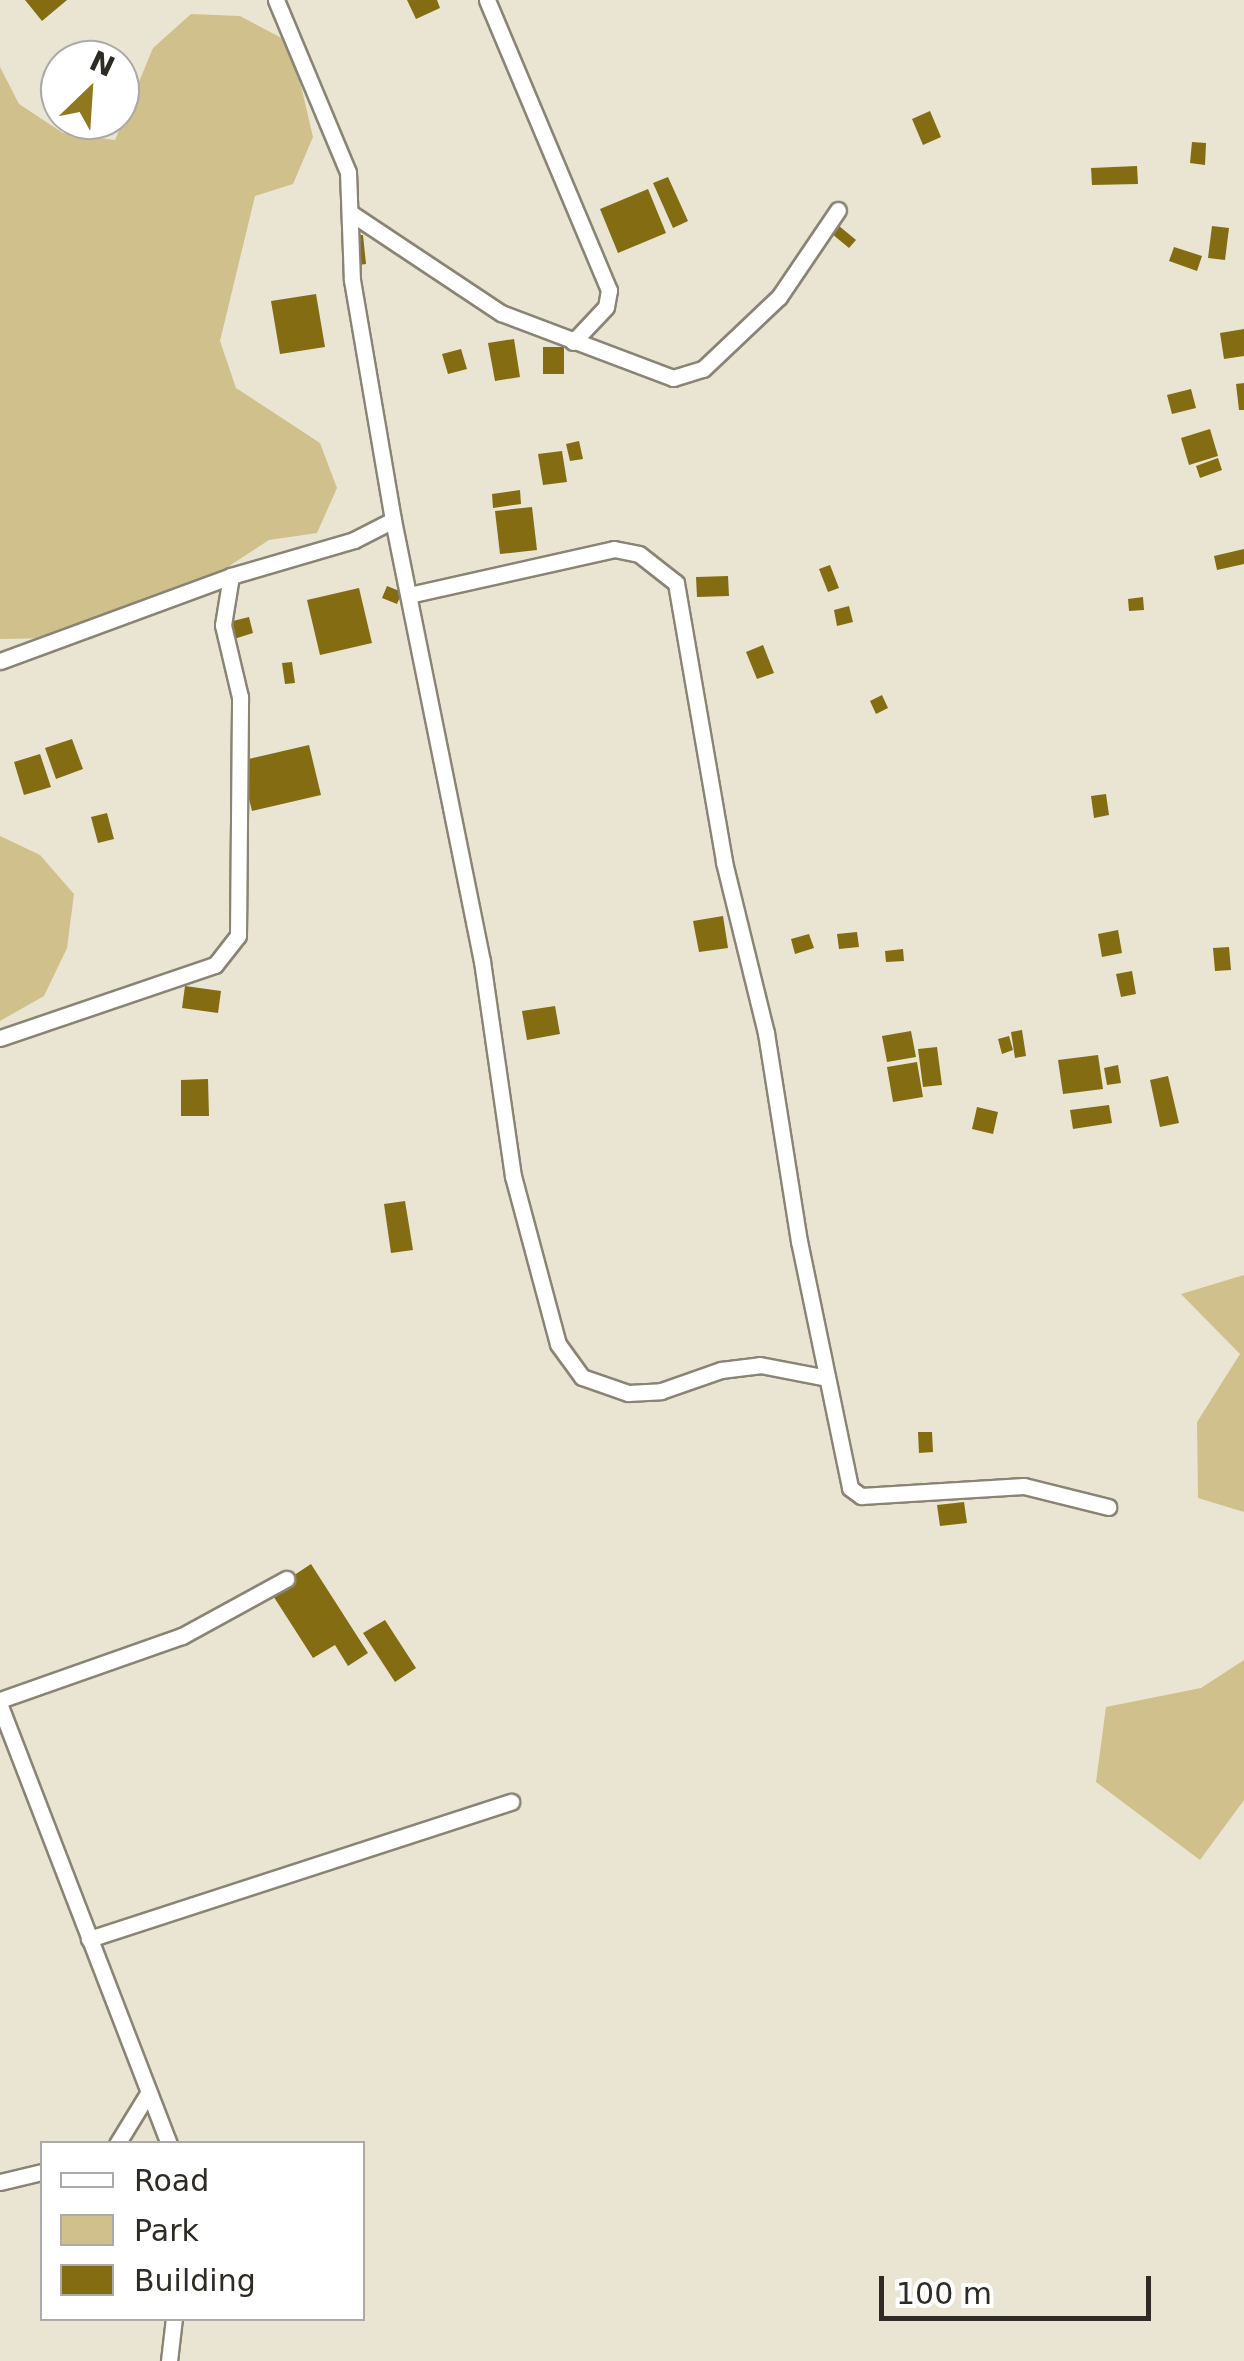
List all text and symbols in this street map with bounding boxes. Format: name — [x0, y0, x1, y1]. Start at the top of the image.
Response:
north arrow — [40, 40, 140, 140]
text: N — [84, 44, 120, 84]
legend — [40, 2141, 365, 2321]
text: Road — [134, 2163, 209, 2198]
text: Park — [134, 2213, 199, 2248]
scale bar — [884, 2256, 1156, 2318]
text: Building — [134, 2263, 256, 2298]
text: 100 m — [896, 2276, 992, 2311]

